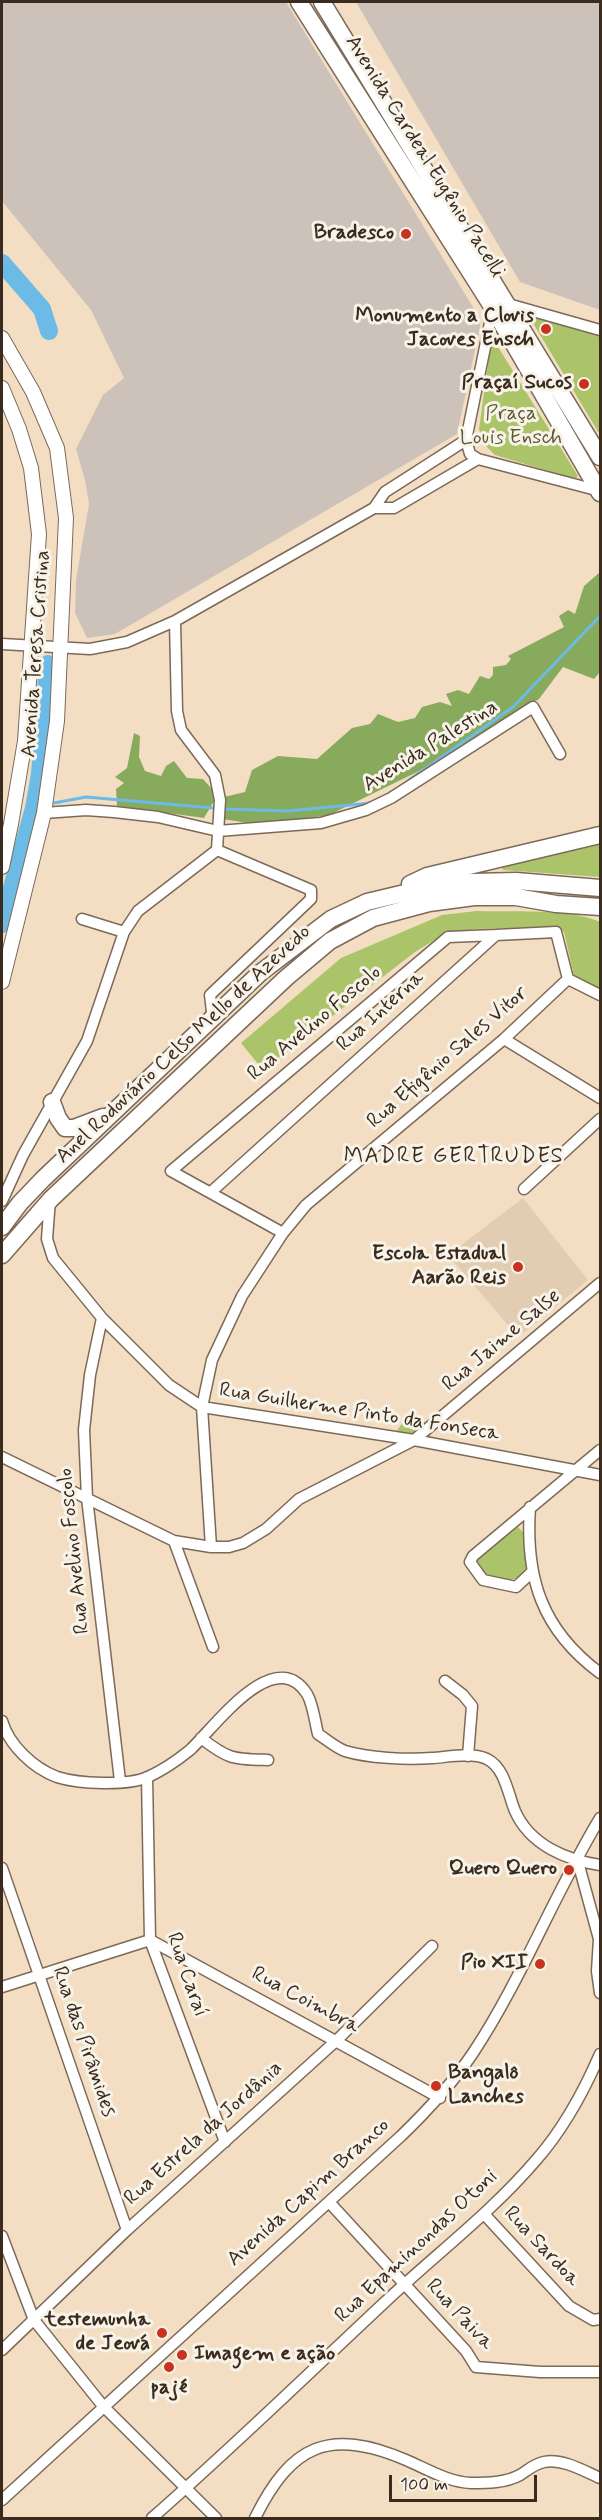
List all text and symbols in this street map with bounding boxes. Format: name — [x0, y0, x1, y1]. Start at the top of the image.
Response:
street label: Avenida Cardeal Eugênio Pacelli — [339, 31, 509, 283]
place label: Bradesco — [314, 221, 394, 247]
marker: Bradesco — [399, 227, 413, 241]
place label: Monumento a Clovis Jacoves Ensch — [355, 304, 534, 354]
marker: Monumento a Clovis Jacoves Ensch — [539, 322, 553, 336]
place label: Praçaí Sucos — [462, 371, 572, 397]
marker: Praçaí Sucos — [577, 377, 591, 391]
park label: Praça Louis Ensch — [460, 402, 562, 452]
street label: Avenida Teresa Cristina — [17, 549, 57, 759]
street label: Avenida Palestina — [359, 695, 503, 799]
street label: Anel Rodoviário Celso Mello de Azevedo — [51, 920, 317, 1170]
street label: Rua Avelino Foscolo — [243, 961, 387, 1087]
street label: Rua Interna — [332, 966, 430, 1058]
street label: Rua Efigênio Sales Vitor — [363, 981, 533, 1135]
district label: MADRE GERTRUDES — [340, 1144, 568, 1170]
place label: Escola Estadual Aarão Reis — [372, 1242, 506, 1292]
marker: Escola Estadual Aarão Reis — [511, 1260, 525, 1274]
street label: Rua Jaime Salse — [438, 1284, 566, 1398]
street label: Rua Guilherme Pinto da Fonseca — [217, 1378, 501, 1448]
street label: Rua Avelino Foscolo — [54, 1467, 96, 1635]
place label: Quero Quero — [449, 1857, 557, 1883]
marker: Quero Quero — [562, 1863, 576, 1877]
street label: Rua Caraí — [160, 1930, 212, 2020]
place label: Pio XII — [461, 1951, 528, 1977]
marker: Pio XII — [533, 1957, 547, 1971]
street label: Rua Coimbra — [247, 1962, 363, 2040]
street label: Rua das Pirâmides — [45, 1963, 121, 2121]
street label: Rua Estrela da Jordânia — [120, 2056, 288, 2212]
place label: Bangalô Lanches — [448, 2061, 524, 2111]
marker: Bangalô Lanches — [429, 2079, 443, 2093]
street label: Avenida Capim Branco — [223, 2114, 395, 2272]
street label: Rua Epaminondas Otoni — [330, 2165, 504, 2329]
street label: Rua Sardoa — [498, 2202, 584, 2292]
street label: Rua Paiva — [420, 2274, 498, 2356]
place label: testemunha de Jeová — [45, 2308, 150, 2358]
marker: testemunha de Jeová — [155, 2326, 169, 2340]
place label: Imagem e ação — [194, 2342, 335, 2368]
marker: Imagem e ação — [175, 2348, 189, 2362]
marker: pajé — [162, 2360, 176, 2374]
place label: pajé — [151, 2376, 187, 2402]
scale bar — [392, 2463, 540, 2501]
text: 100 m — [400, 2473, 448, 2497]

